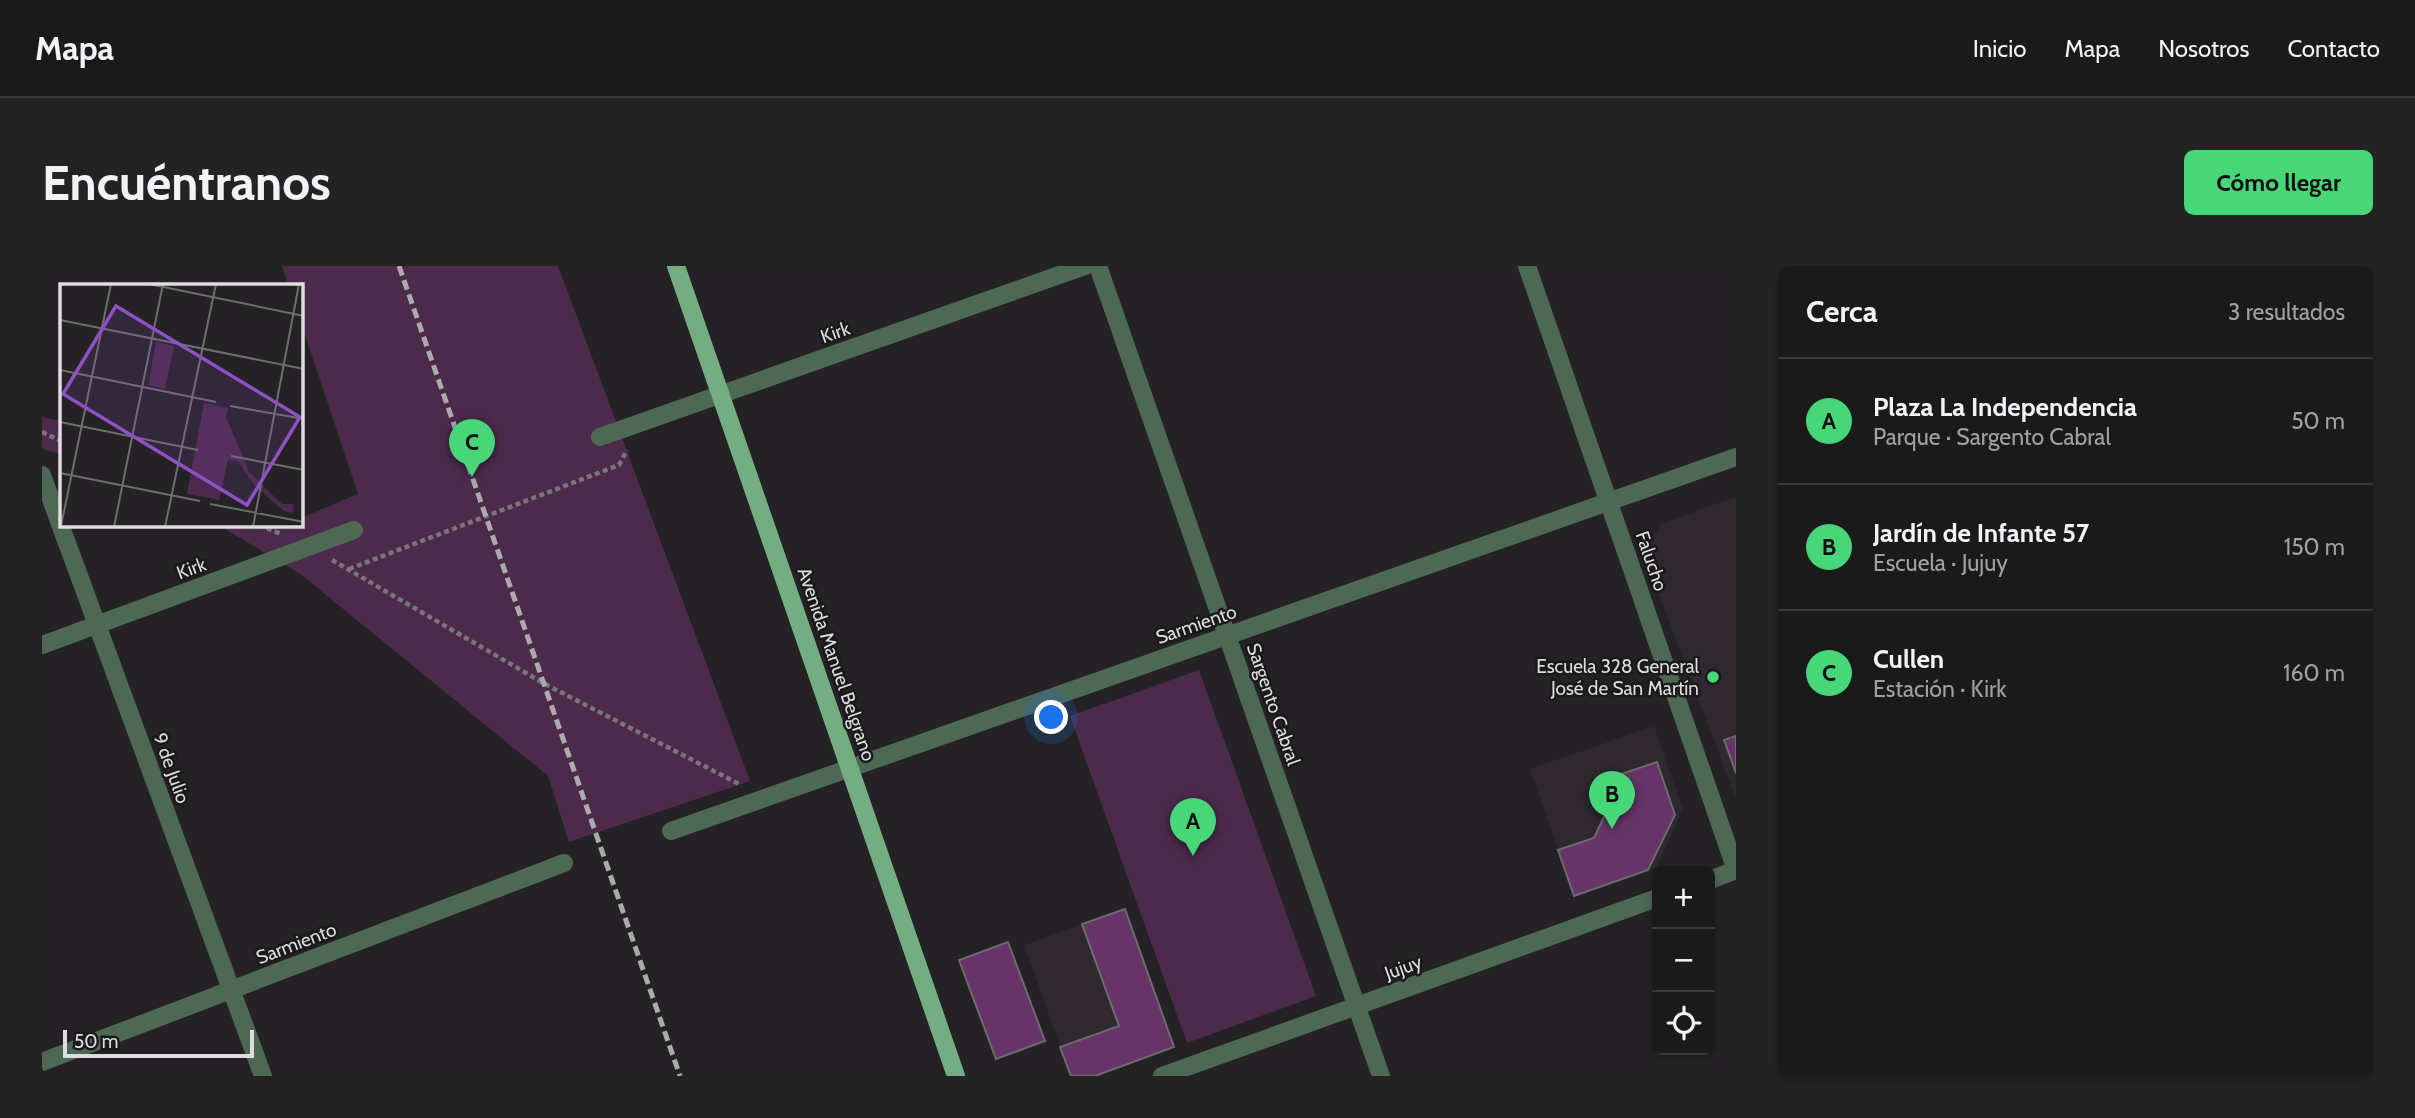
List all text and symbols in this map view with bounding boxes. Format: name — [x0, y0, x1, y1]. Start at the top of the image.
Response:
text: Mapa — [35, 28, 114, 68]
text: Inicio — [1973, 34, 2026, 63]
text: Mapa — [2064, 34, 2120, 63]
text: Nosotros — [2158, 34, 2249, 63]
text: Contacto — [2287, 34, 2380, 63]
button: Cómo llegar — [2184, 150, 2373, 215]
text: Encuéntranos — [42, 153, 331, 212]
inset map — [60, 284, 303, 527]
text: Cerca — [1806, 293, 1878, 330]
text: 3 resultados — [2228, 298, 2345, 326]
street label: Kirk — [817, 317, 853, 348]
text: Plaza La Independencia — [1873, 391, 2137, 423]
text: A — [1822, 407, 1836, 435]
text: 50 m — [2291, 407, 2345, 435]
pin: C — [449, 419, 495, 477]
text: Parque · Sargento Cabral — [1873, 423, 2111, 451]
text: Jardín de Infante 57 — [1873, 517, 2089, 549]
street label: Falucho — [1631, 528, 1672, 594]
text: B — [1822, 533, 1836, 561]
text: 150 m — [2284, 533, 2345, 561]
text: Escuela · Jujuy — [1873, 549, 2008, 577]
street label: Kirk — [173, 552, 210, 584]
street label: Avenida Manuel Belgrano — [793, 564, 880, 764]
street label: Sarmiento — [1153, 600, 1240, 649]
street label: Sargento Cabral — [1242, 640, 1305, 769]
text: Cullen — [1873, 643, 1944, 675]
place label: Escuela 328 General José de San Martín — [1536, 655, 1700, 700]
text: C — [1822, 659, 1836, 687]
text: 160 m — [2283, 659, 2345, 687]
marker: Escuela 328 General José de San Martín — [1705, 669, 1721, 685]
text: Estación · Kirk — [1873, 675, 2007, 703]
your location — [1034, 700, 1068, 734]
street label: 9 de Julio — [148, 730, 195, 806]
pin: B — [1589, 771, 1635, 829]
pin: A — [1170, 798, 1216, 856]
map controls — [1652, 866, 1715, 1055]
button: + — [1652, 866, 1715, 929]
street label: Sarmiento — [253, 918, 339, 969]
button: − — [1652, 929, 1715, 992]
street label: Jujuy — [1380, 950, 1425, 985]
button: locate — [1652, 992, 1715, 1055]
scale bar — [63, 1027, 254, 1059]
text: 50 m — [74, 1030, 118, 1053]

